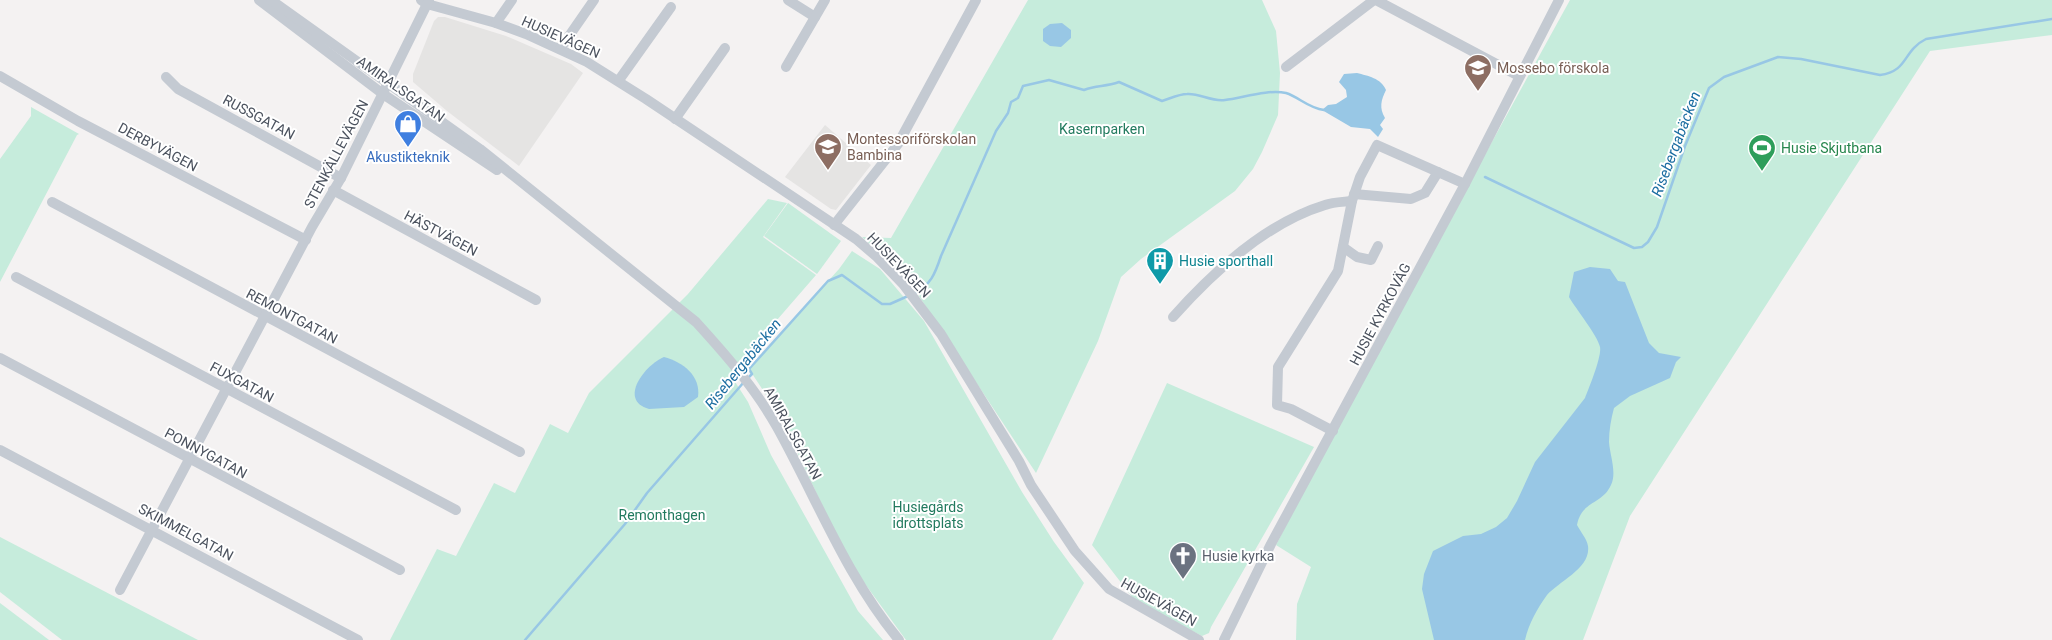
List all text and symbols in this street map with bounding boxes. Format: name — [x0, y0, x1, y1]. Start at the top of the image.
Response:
street label: HUSIEVÄGEN — [519, 13, 603, 61]
street label: AMIRALSGATAN — [354, 53, 448, 125]
school or university icon: Mossebo förskola — [1463, 53, 1493, 92]
place label: Mossebo förskola — [1497, 60, 1609, 76]
water label: Risebergabäcken — [1648, 89, 1704, 199]
street label: RUSSGATAN — [220, 91, 298, 143]
street label: STENKÄLLEVÄGEN — [301, 97, 371, 211]
shop icon: Akustikteknik — [393, 109, 423, 148]
street label: DERBYVÄGEN — [116, 119, 200, 175]
park label: Kasernparken — [1059, 121, 1145, 137]
place label: Montessoriförskolan Bambina — [847, 131, 976, 163]
school or university icon: Montessoriförskolan Bambina — [813, 132, 843, 171]
sports icon: Husie Skjutbana — [1747, 133, 1777, 172]
place label: Husie Skjutbana — [1781, 140, 1882, 156]
place label: Akustikteknik — [366, 149, 451, 165]
street label: HÄSTVÄGEN — [401, 207, 481, 259]
street label: HUSIEVÄGEN — [864, 229, 934, 301]
building icon: Husie sporthall — [1145, 246, 1175, 285]
place label: Husie sporthall — [1179, 253, 1273, 269]
street label: HUSIE KYRKOVÄG — [1346, 260, 1414, 368]
street label: REMONTGATAN — [244, 285, 340, 347]
water label: Risebergabäcken — [701, 315, 785, 413]
street label: FUXGATAN — [207, 358, 277, 406]
street label: AMIRALSGATAN — [761, 384, 825, 482]
street label: PONNYGATAN — [162, 425, 250, 481]
park label: Husiegårds idrottsplats — [893, 499, 963, 531]
street label: SKIMMELGATAN — [136, 500, 236, 564]
park label: Remonthagen — [619, 507, 705, 523]
church icon: Husie kyrka — [1168, 541, 1198, 580]
place label: Husie kyrka — [1202, 548, 1274, 564]
street label: HUSIEVÄGEN — [1118, 575, 1200, 629]

